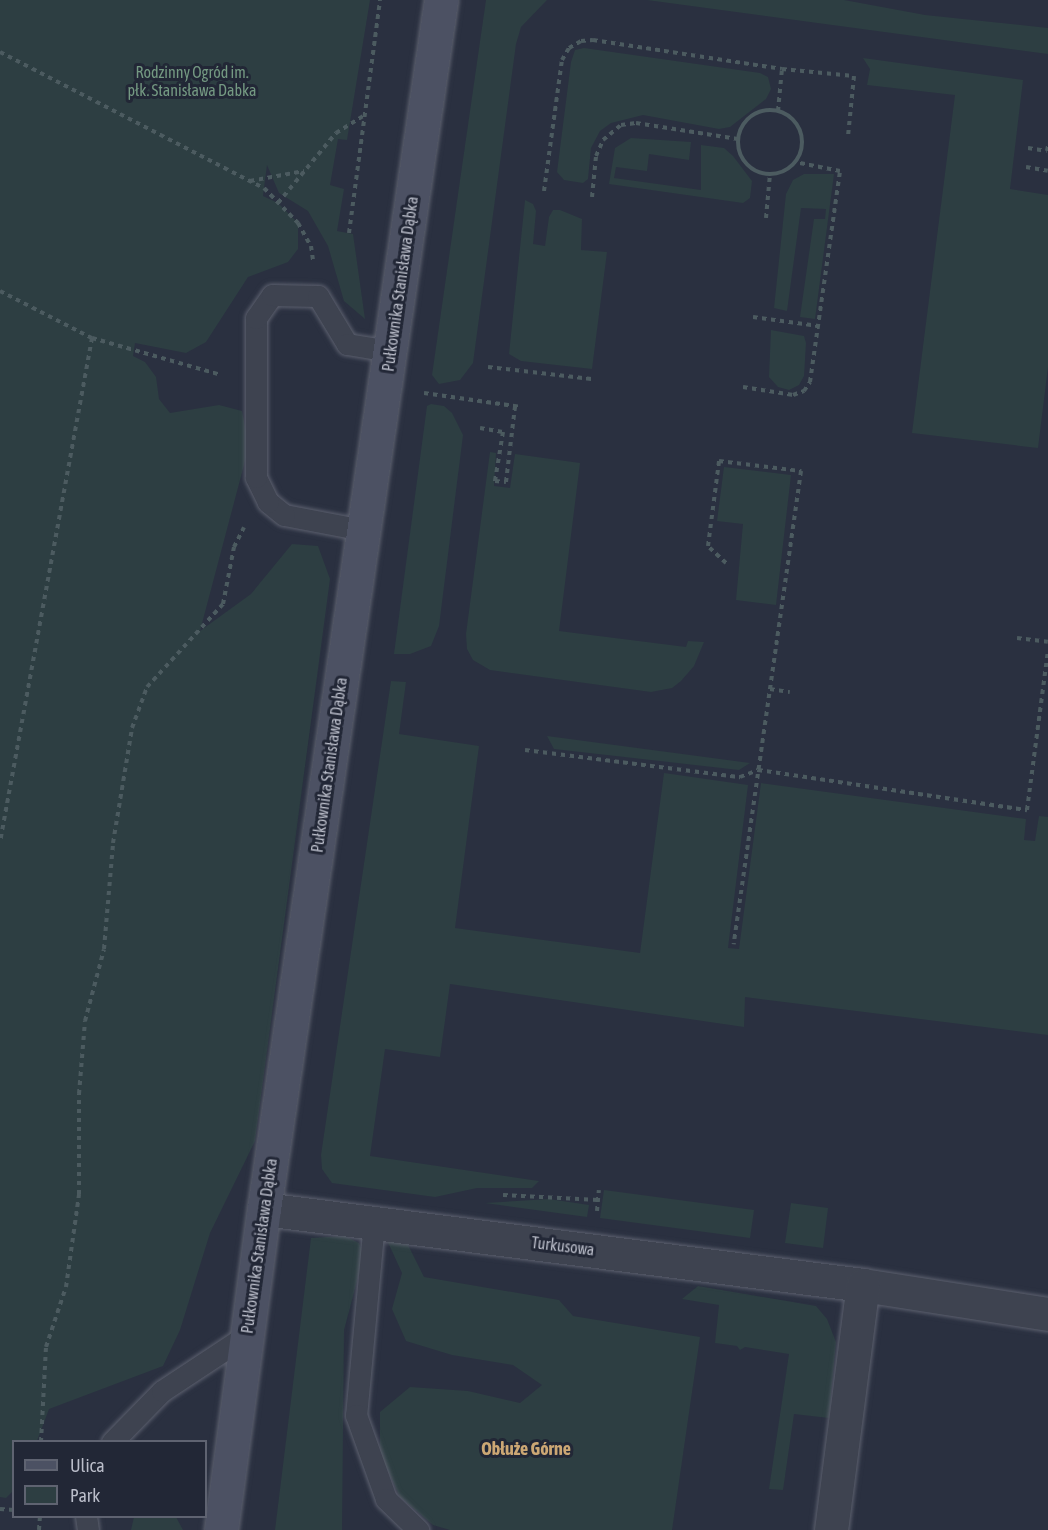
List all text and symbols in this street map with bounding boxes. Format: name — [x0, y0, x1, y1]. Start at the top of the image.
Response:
park label: Rodzinny Ogród im. płk. Stanisława Dabka — [128, 62, 256, 100]
street label: Pułkownika Stanisława Dąbka — [378, 195, 422, 373]
street label: Pułkownika Stanisława Dąbka — [307, 676, 351, 854]
street label: Pułkownika Stanisława Dąbka — [237, 1157, 281, 1335]
street label: Turkusowa — [530, 1233, 596, 1259]
district label: Obłuże Górne — [481, 1438, 571, 1460]
legend — [12, 1440, 207, 1518]
text: Ulica — [70, 1455, 105, 1476]
text: Park — [70, 1485, 100, 1506]

